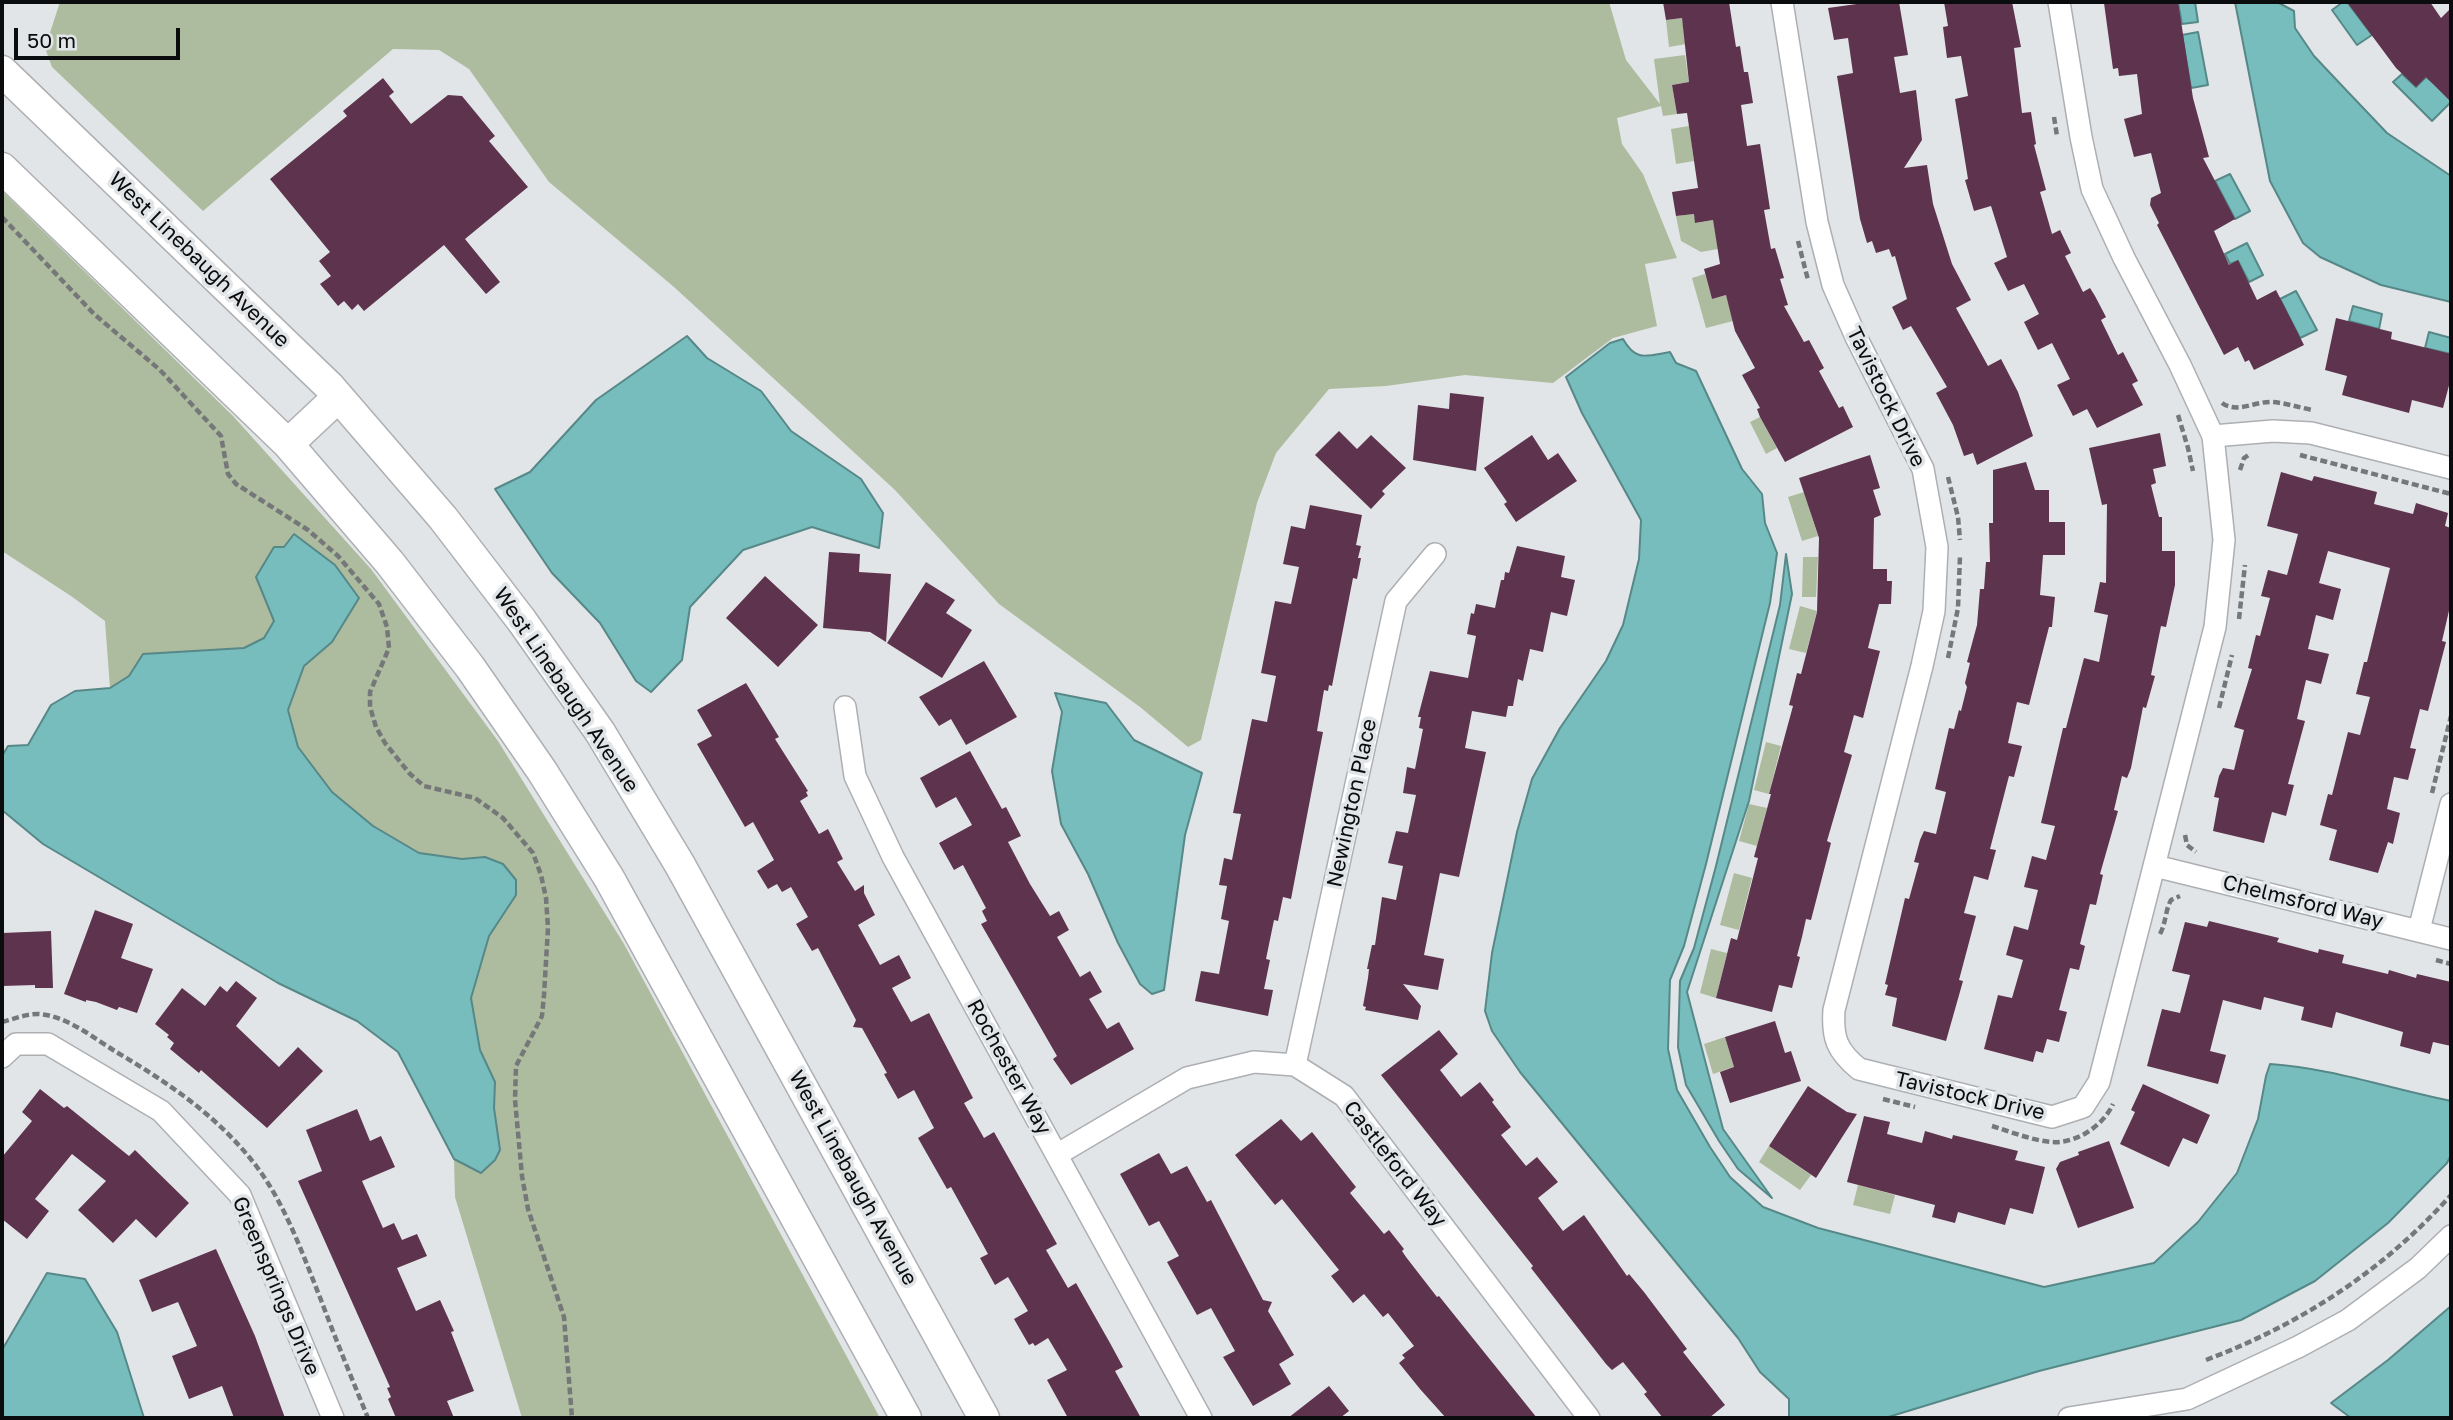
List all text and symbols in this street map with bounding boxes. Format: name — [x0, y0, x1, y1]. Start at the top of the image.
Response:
scale bar — [18, 14, 184, 58]
text: 50 m — [27, 27, 76, 53]
street label: West Linebaugh Avenue — [103, 167, 295, 353]
street label: Tavistock Drive — [1841, 323, 1931, 471]
street label: West Linebaugh Avenue — [488, 583, 644, 797]
street label: Newington Place — [1322, 716, 1382, 890]
street label: Chelmsford Way — [2220, 870, 2386, 934]
street label: Rochester Way — [961, 995, 1057, 1139]
street label: West Linebaugh Avenue — [783, 1066, 923, 1290]
street label: Tavistock Drive — [1893, 1067, 2047, 1125]
street label: Castleford Way — [1338, 1096, 1452, 1232]
street label: Greensprings Drive — [227, 1193, 325, 1379]

